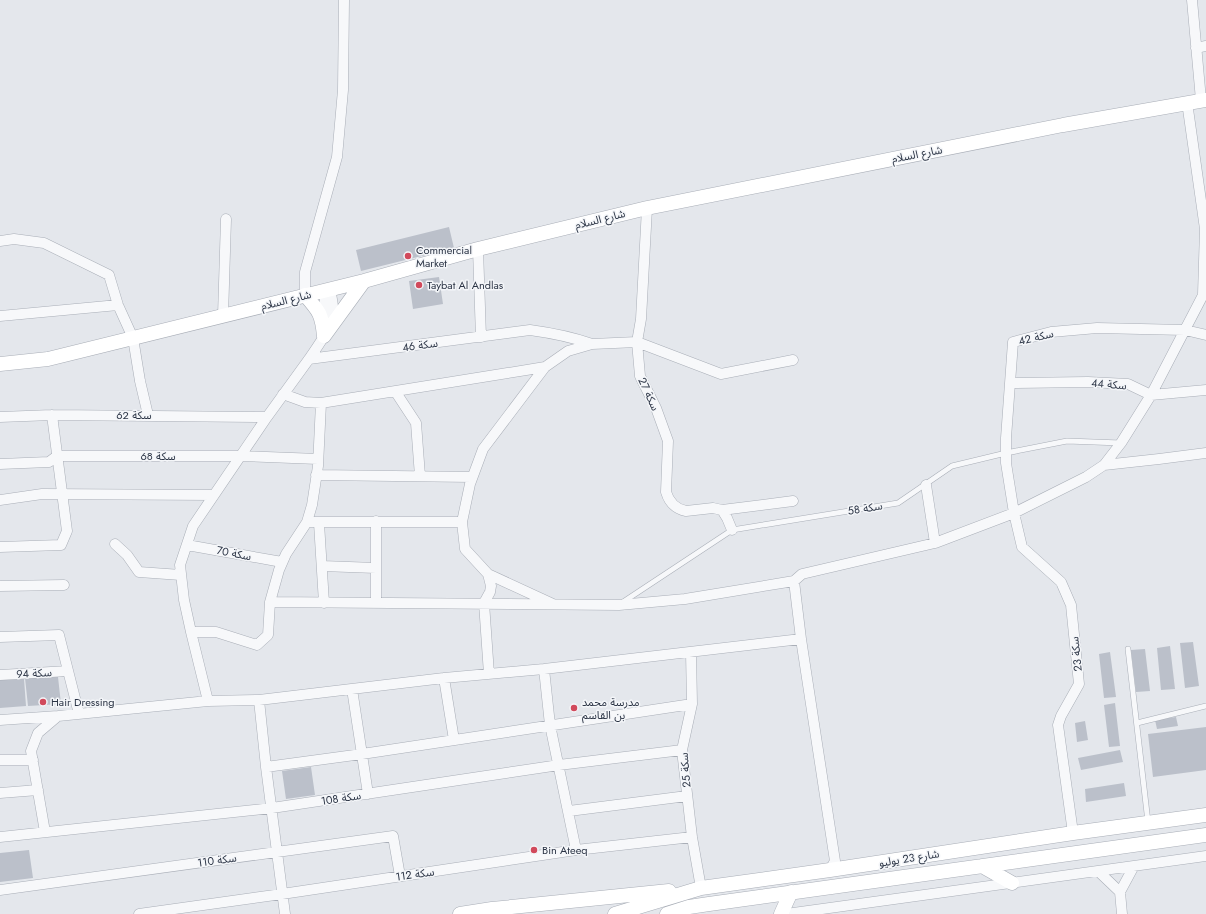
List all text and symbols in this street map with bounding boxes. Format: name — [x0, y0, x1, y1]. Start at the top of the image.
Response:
street label: شارع السلام — [890, 141, 944, 167]
street label: شارع السلام — [573, 205, 627, 233]
place label: Commercial Market — [416, 242, 472, 271]
marker: Commercial Market — [403, 251, 413, 261]
place label: Taybat Al Andlas — [427, 277, 504, 293]
marker: Taybat Al Andlas — [414, 280, 424, 290]
street label: شارع السلام — [259, 286, 313, 314]
street label: سكة 42 — [1017, 325, 1055, 349]
street label: سكة 46 — [401, 335, 439, 355]
street label: سكة 44 — [1091, 374, 1128, 394]
street label: سكة 27 — [634, 375, 664, 414]
street label: سكة 62 — [116, 407, 152, 423]
street label: سكة 68 — [140, 448, 176, 464]
street label: سكة 58 — [846, 497, 884, 519]
street label: سكة 70 — [215, 542, 253, 564]
street label: سكة 23 — [1066, 635, 1086, 672]
street label: سكة 94 — [16, 664, 53, 682]
place label: Hair Dressing — [51, 694, 115, 710]
place label: مدرسة محمد بن القاسم — [582, 694, 640, 724]
marker: Hair Dressing — [38, 697, 48, 707]
marker: مدرسة محمد بن القاسم — [569, 703, 579, 713]
street label: سكة 25 — [675, 751, 695, 788]
street label: سكة 108 — [320, 787, 363, 809]
place label: Bin Ateeq — [542, 842, 588, 858]
marker: Bin Ateeq — [529, 845, 539, 855]
street label: شارع 23 يوليو — [878, 845, 941, 871]
street label: سكة 110 — [196, 849, 238, 871]
street label: سكة 112 — [395, 863, 436, 885]

